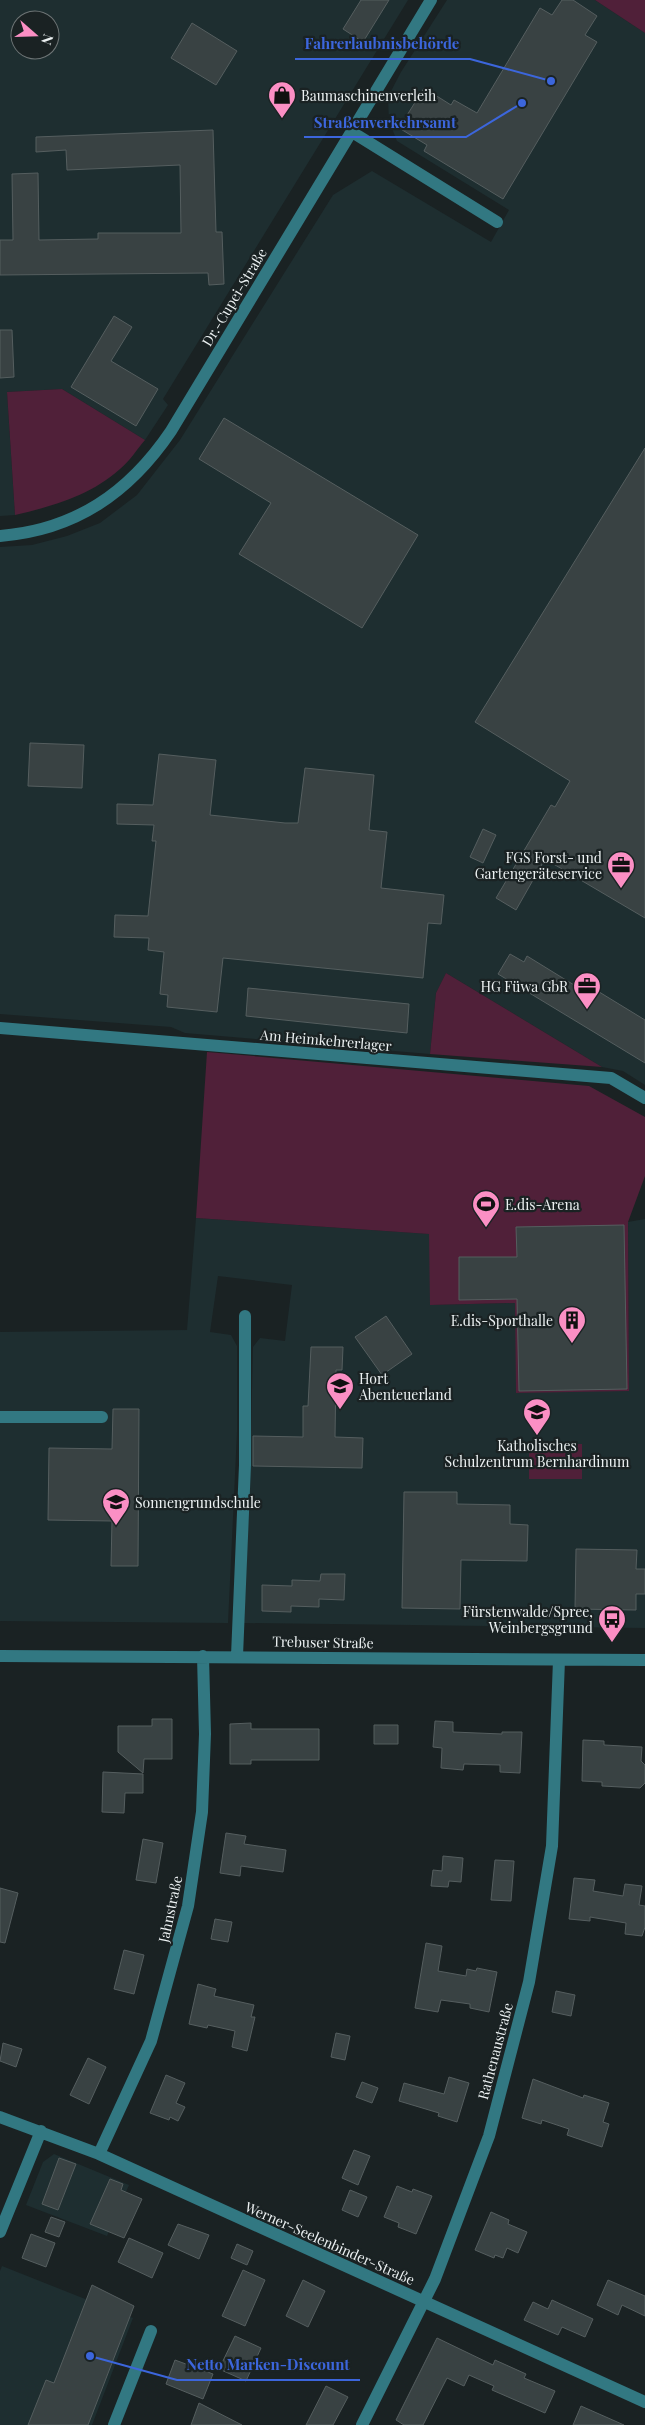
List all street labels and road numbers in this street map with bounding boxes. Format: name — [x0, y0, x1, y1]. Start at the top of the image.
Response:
street label: Dr.-Cupei-Straße — [197, 244, 271, 350]
street label: Am Heimkehrerlager — [258, 1025, 393, 1055]
street label: Trebuser Straße — [272, 1632, 374, 1652]
street label: Jahnstraße — [153, 1874, 186, 1945]
street label: Rathenaustraße — [473, 2001, 517, 2101]
street label: Werner-Seelenbinder-Straße — [241, 2197, 418, 2289]

